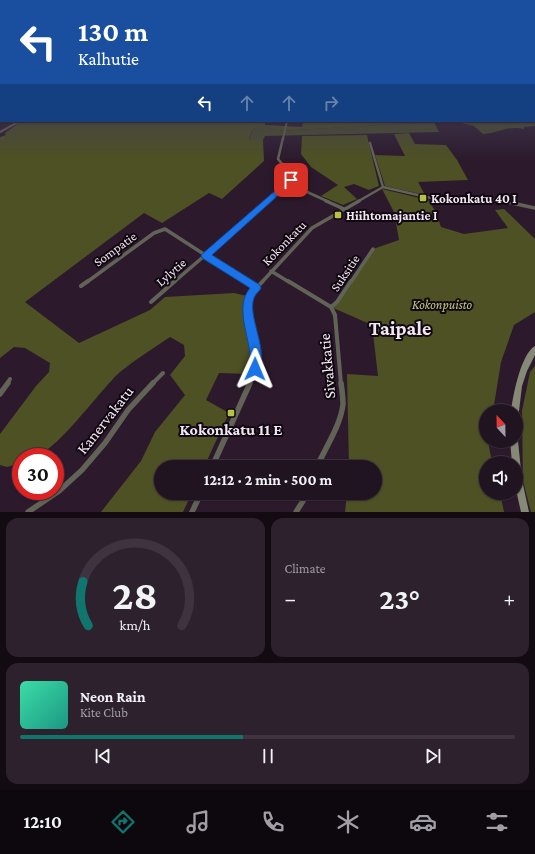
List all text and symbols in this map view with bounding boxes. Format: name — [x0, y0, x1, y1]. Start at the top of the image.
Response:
icon: left — [12, 16, 64, 68]
text: 130 m — [78, 16, 148, 47]
text: Kalhutie — [78, 49, 139, 69]
icon: left — [194, 92, 216, 114]
icon: ahead — [236, 92, 258, 114]
icon: ahead — [278, 92, 300, 114]
icon: right — [320, 92, 342, 114]
pin — [274, 163, 308, 197]
icon: arrive — [280, 169, 302, 191]
place label: Kokonkatu 40 I — [431, 191, 517, 206]
marker: Kokonkatu 40 I — [418, 193, 428, 203]
place label: Hiihtomajantie I — [346, 208, 437, 224]
marker: Hiihtomajantie I — [333, 210, 343, 220]
street label: Kokonkatu — [259, 217, 309, 269]
street label: Sompatie — [91, 228, 140, 270]
street label: Suksitie — [327, 252, 363, 294]
street label: Lylytie — [153, 255, 189, 289]
park label: Kokonpuisto — [412, 297, 472, 312]
district label: Taipale — [369, 317, 431, 339]
street label: Sivakkatie — [316, 333, 338, 399]
position arrow — [234, 348, 276, 390]
street label: Kanervakatu — [73, 382, 137, 457]
north arrow — [479, 404, 523, 448]
map controls — [479, 404, 523, 500]
marker: Kokonkatu 11 E — [226, 408, 236, 418]
place label: Kokonkatu 11 E — [180, 421, 282, 438]
speed limit sign: 30 — [12, 448, 64, 500]
button: sound — [479, 456, 523, 500]
text: 12:12 · 2 min · 500 m — [204, 472, 332, 488]
text: Climate — [285, 561, 325, 576]
text: 28 — [113, 571, 158, 617]
text: 23° — [379, 582, 420, 615]
text: − — [285, 586, 296, 611]
text: + — [503, 586, 515, 611]
text: km/h — [120, 616, 151, 632]
text: Neon Rain — [80, 689, 146, 705]
text: Kite Club — [80, 705, 128, 720]
icon: previous — [92, 745, 114, 767]
icon: pause — [257, 745, 279, 767]
icon: next — [422, 745, 444, 767]
icon: directions — [109, 808, 137, 836]
icon: music — [184, 808, 212, 836]
icon: phone — [259, 808, 287, 836]
icon: climate — [334, 808, 362, 836]
icon: car — [409, 808, 437, 836]
icon: filters — [483, 808, 511, 836]
text: 12:10 — [23, 812, 62, 832]

